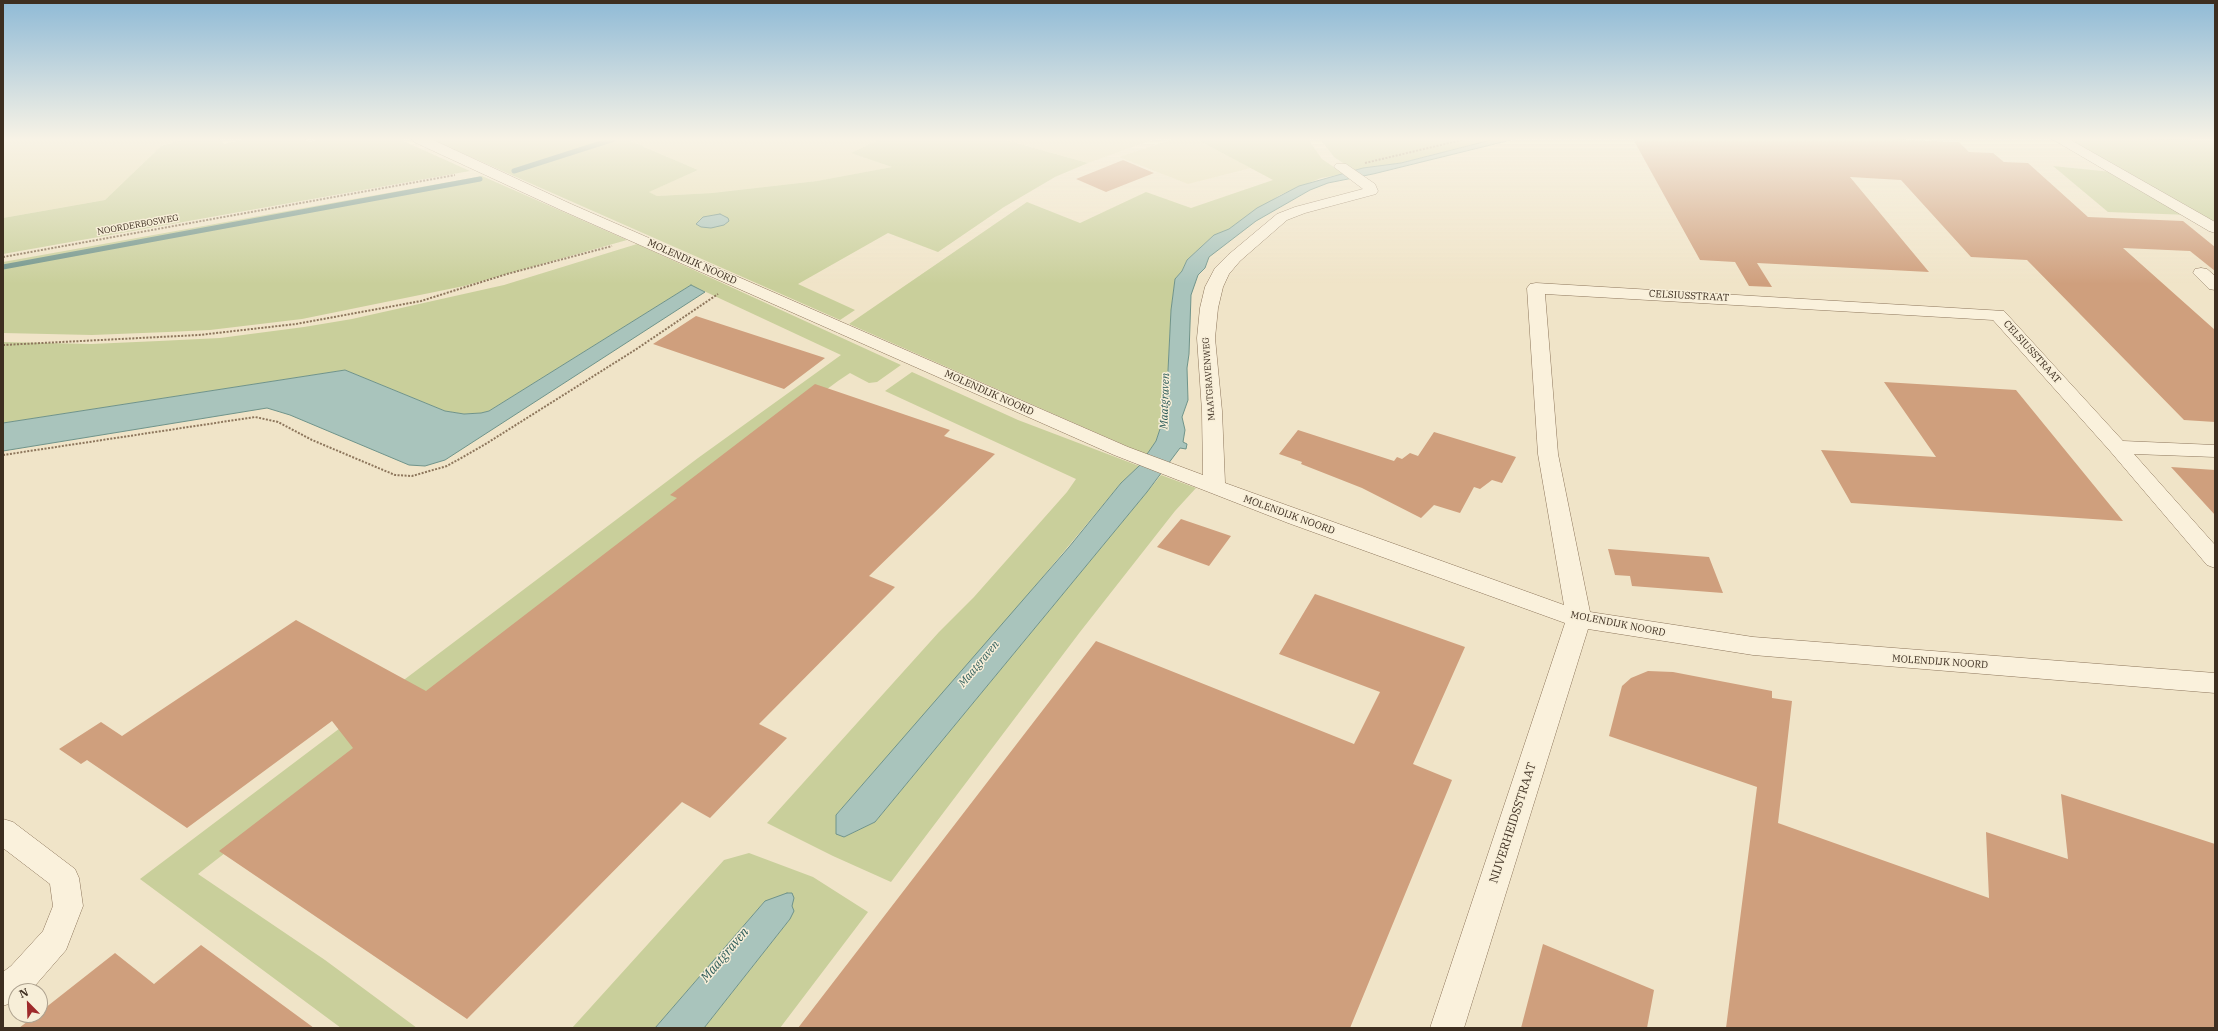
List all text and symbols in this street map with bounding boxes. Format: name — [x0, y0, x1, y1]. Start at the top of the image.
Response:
street label: NOORDERBOSWEG — [96, 212, 180, 238]
street label: MOLENDIJK NOORD — [645, 237, 739, 287]
street label: CELSIUSSTRAAT — [1649, 288, 1729, 304]
street label: CELSIUSSTRAAT — [2001, 318, 2063, 386]
street label: MAATGRAVENWEG — [1201, 337, 1217, 421]
street label: MOLENDIJK NOORD — [942, 368, 1036, 418]
water label: Maatgraven — [1157, 373, 1173, 429]
street label: MOLENDIJK NOORD — [1242, 493, 1336, 537]
street label: MOLENDIJK NOORD — [1570, 609, 1666, 639]
water label: Maatgraven — [956, 638, 1002, 690]
street label: MOLENDIJK NOORD — [1891, 653, 1989, 671]
street label: NIJVERHEIDSSTRAAT — [1487, 761, 1539, 885]
water label: Maatgraven — [698, 925, 752, 985]
north arrow — [8, 983, 48, 1023]
text: N — [17, 985, 30, 1001]

